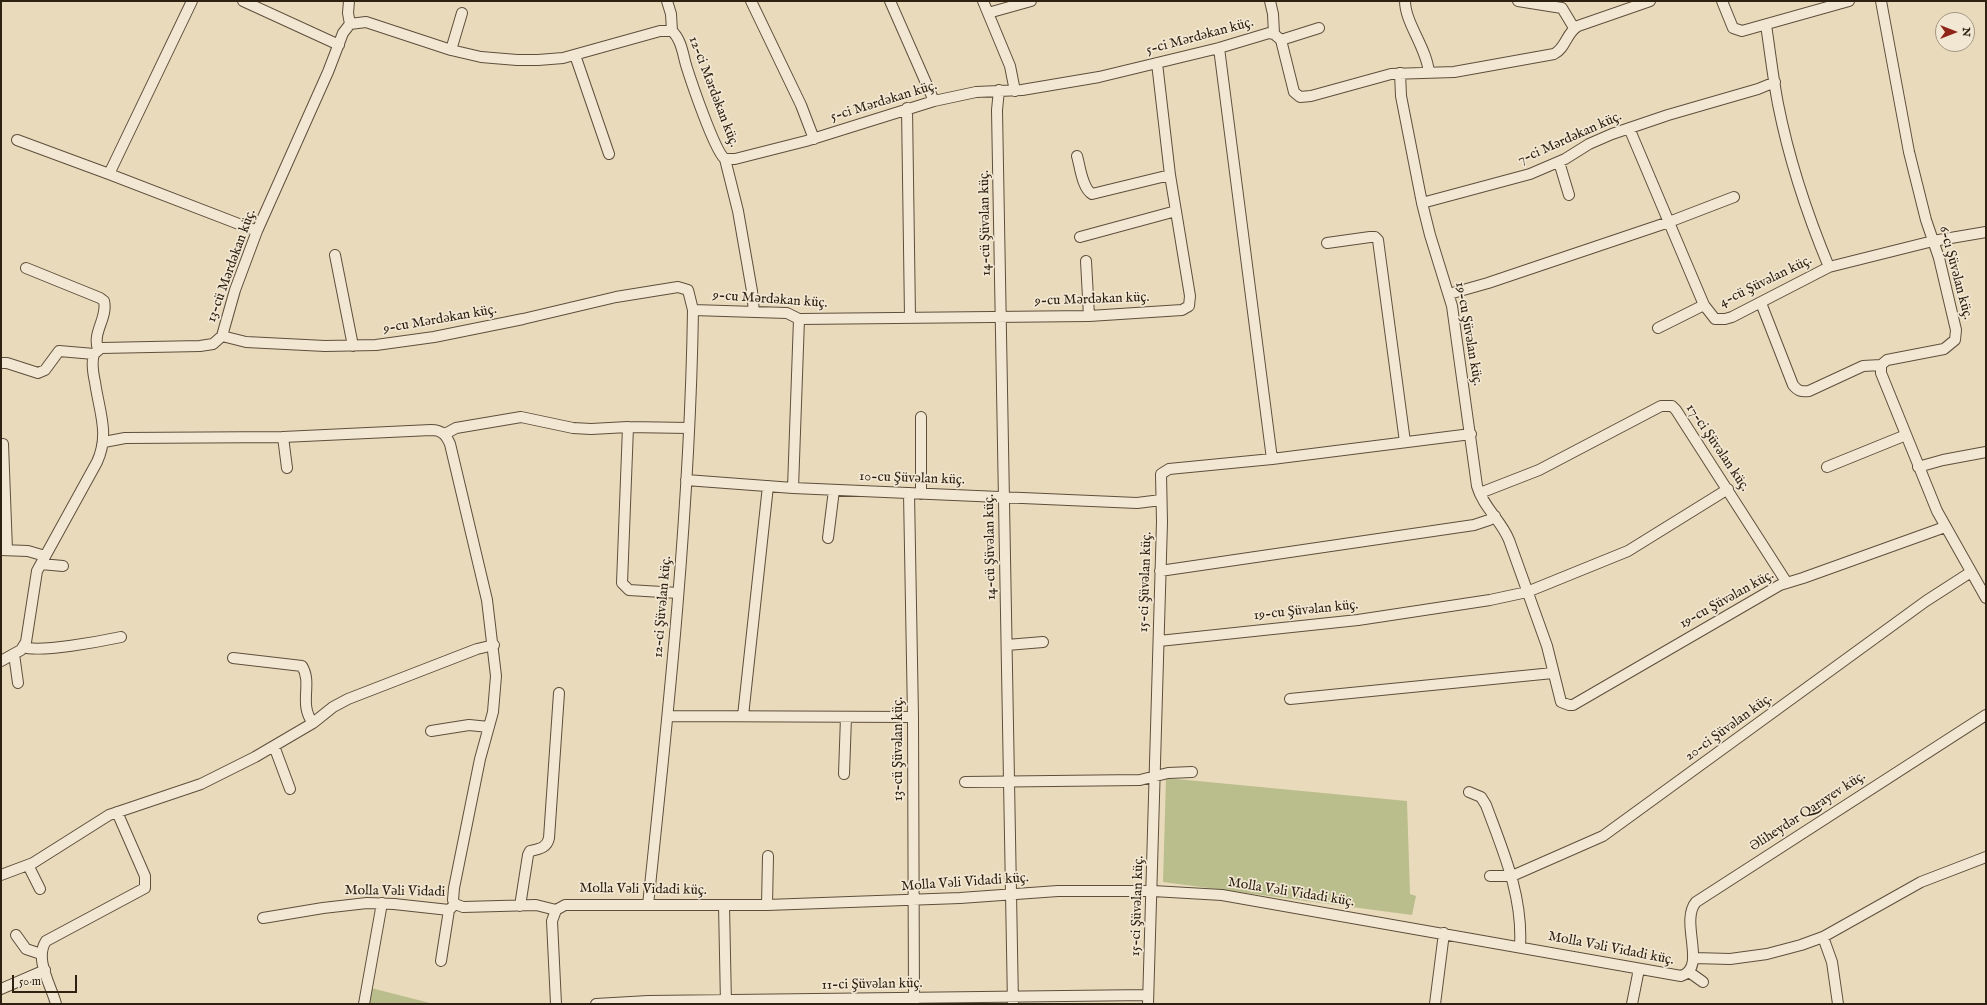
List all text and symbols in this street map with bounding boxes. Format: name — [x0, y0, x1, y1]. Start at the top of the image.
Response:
north arrow — [1935, 12, 1975, 52]
street label: 5-ci Mərdəkan küç. — [1145, 15, 1255, 59]
text: N — [1959, 27, 1973, 37]
street label: 12-ci Mərdəkan küç. — [684, 34, 742, 150]
street label: 5-ci Mərdəkan küç. — [829, 78, 939, 126]
street label: 7-ci Mərdəkan küç. — [1515, 109, 1625, 169]
street label: 14-cü Şüvəlan küç. — [977, 170, 995, 276]
street label: 13-cü Mərdəkan küç. — [204, 207, 260, 325]
street label: 6-cı Şüvəlan küç. — [1934, 224, 1976, 322]
street label: 4-cü Şüvəlan küç. — [1717, 252, 1815, 312]
street label: 19-cu Şüvəlan küç. — [1451, 281, 1485, 387]
street label: 9-cu Mərdəkan küç. — [712, 288, 828, 312]
street label: 9-cu Mərdəkan küç. — [1034, 290, 1150, 310]
street label: 9-cu Mərdəkan küç. — [382, 302, 498, 338]
street label: 17-ci Şüvəlan küç. — [1681, 401, 1753, 495]
street label: 10-cu Şüvəlan küç. — [859, 469, 965, 489]
street label: 14-cü Şüvəlan küç. — [982, 494, 1000, 600]
street label: 15-ci Şüvəlan küç. — [1136, 531, 1156, 633]
street label: 12-ci Şüvəlan küç. — [650, 555, 676, 659]
street label: 19-cu Şüvəlan küç. — [1677, 567, 1777, 633]
street label: 19-cu Şüvəlan küç. — [1253, 597, 1359, 625]
street label: 20-ci Şüvəlan küç. — [1682, 691, 1776, 765]
street label: 13-cü Şüvəlan küç. — [891, 697, 907, 801]
street label: Əliheydər Qarayev küç. — [1747, 768, 1869, 856]
street label: 15-ci Şüvəlan küç. — [1128, 855, 1148, 957]
street label: Molla Vəli Vidadi küç. — [901, 870, 1029, 896]
street label: Molla Vəli Vidadi küç. — [1227, 875, 1355, 911]
street label: Molla Vəli Vidadi küç. — [579, 880, 707, 900]
street label: Molla Vəli Vidadi — [344, 883, 446, 901]
street label: Molla Vəli Vidadi küç. — [1547, 929, 1675, 969]
scale bar — [14, 967, 79, 993]
text: 50 m — [19, 974, 41, 989]
street label: 11-ci Şüvəlan küç. — [821, 976, 923, 994]

